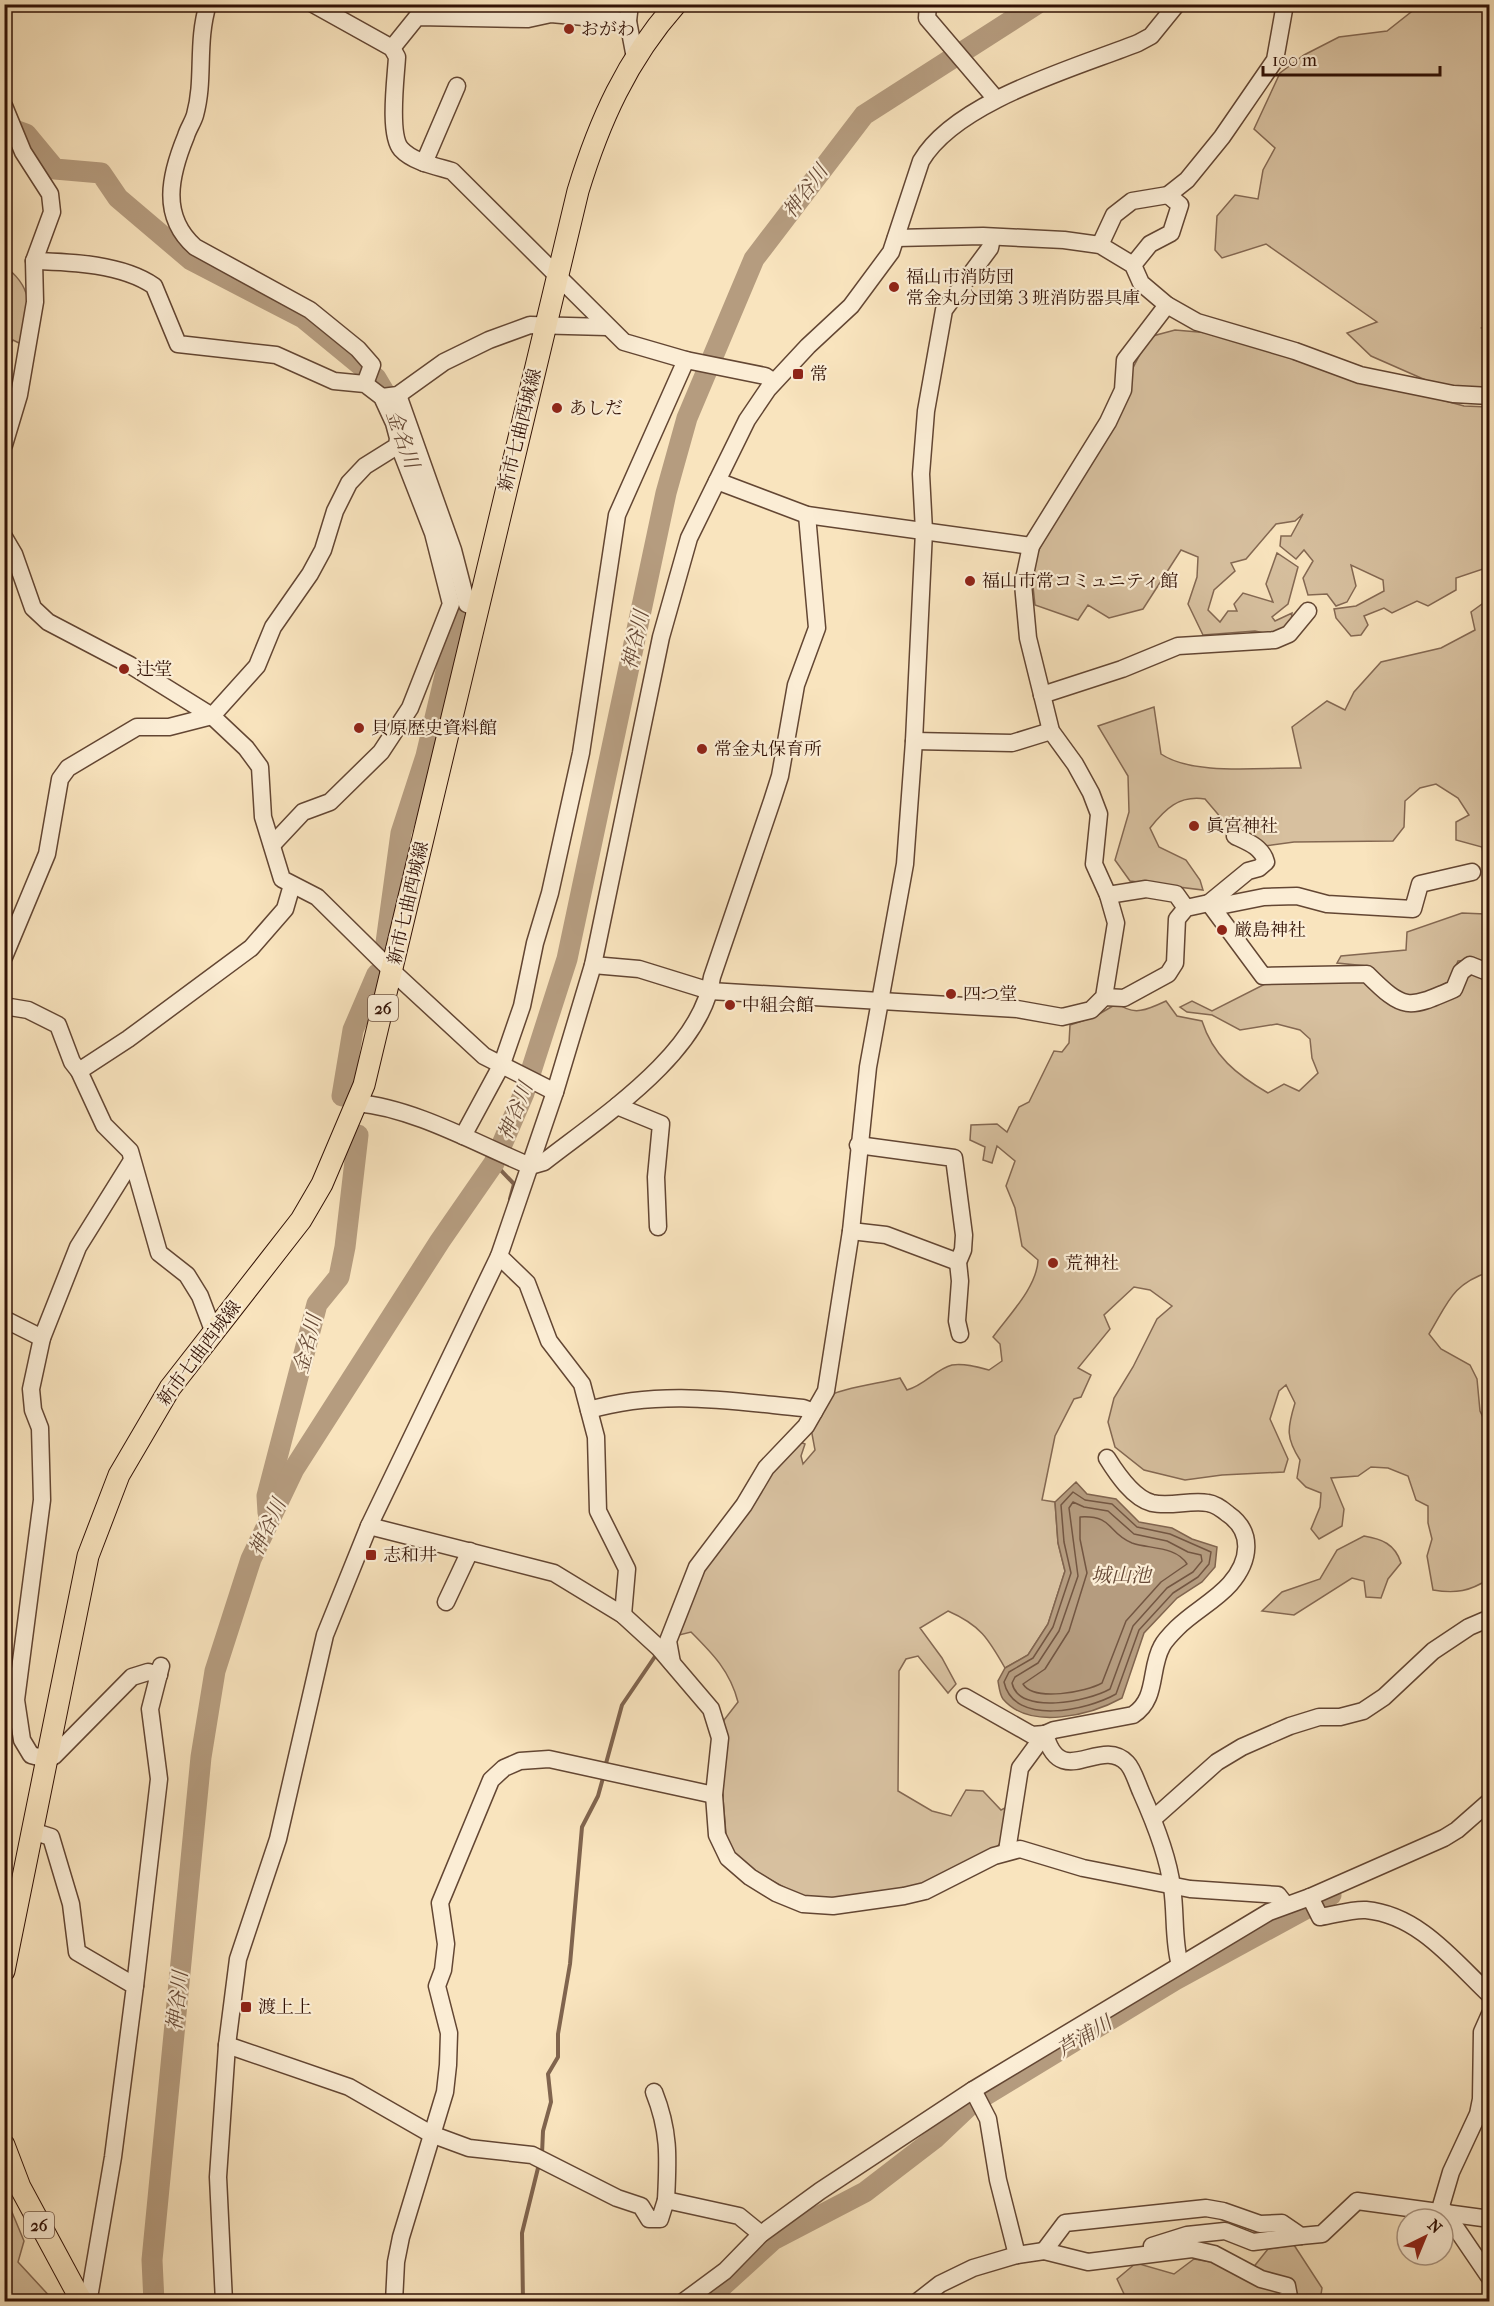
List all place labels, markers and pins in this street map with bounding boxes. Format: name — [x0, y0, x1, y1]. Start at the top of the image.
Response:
place label: おがわ — [581, 19, 635, 40]
marker: おがわ — [562, 22, 576, 36]
place label: 福山市消防団 常金丸分団第３班消防器具庫 — [906, 267, 1140, 309]
marker: 福山市消防団 常金丸分団第３班消防器具庫 — [887, 280, 901, 294]
place label: 常 — [810, 364, 828, 385]
marker: 常 — [791, 367, 805, 381]
place label: あしだ — [569, 398, 623, 419]
marker: あしだ — [550, 401, 564, 415]
place label: 福山市常コミュニティ館 — [982, 571, 1178, 592]
marker: 福山市常コミュニティ館 — [963, 574, 977, 588]
place label: 辻堂 — [136, 659, 172, 680]
marker: 辻堂 — [117, 662, 131, 676]
place label: 貝原歴史資料館 — [371, 718, 497, 739]
marker: 貝原歴史資料館 — [352, 721, 366, 735]
place label: 常金丸保育所 — [714, 739, 822, 760]
marker: 常金丸保育所 — [695, 742, 709, 756]
place label: 眞宮神社 — [1206, 816, 1278, 837]
marker: 眞宮神社 — [1187, 819, 1201, 833]
place label: 厳島神社 — [1234, 920, 1306, 941]
marker: 厳島神社 — [1215, 923, 1229, 937]
place label: 四つ堂 — [963, 984, 1017, 1005]
marker: 四つ堂 — [944, 987, 958, 1001]
place label: 中組会館 — [742, 995, 814, 1016]
marker: 中組会館 — [723, 998, 737, 1012]
place label: 荒神社 — [1065, 1253, 1119, 1274]
marker: 荒神社 — [1046, 1256, 1060, 1270]
place label: 志和井 — [383, 1545, 437, 1566]
marker: 志和井 — [364, 1548, 378, 1562]
place label: 渡上上 — [258, 1997, 312, 2018]
marker: 渡上上 — [239, 2000, 253, 2014]

